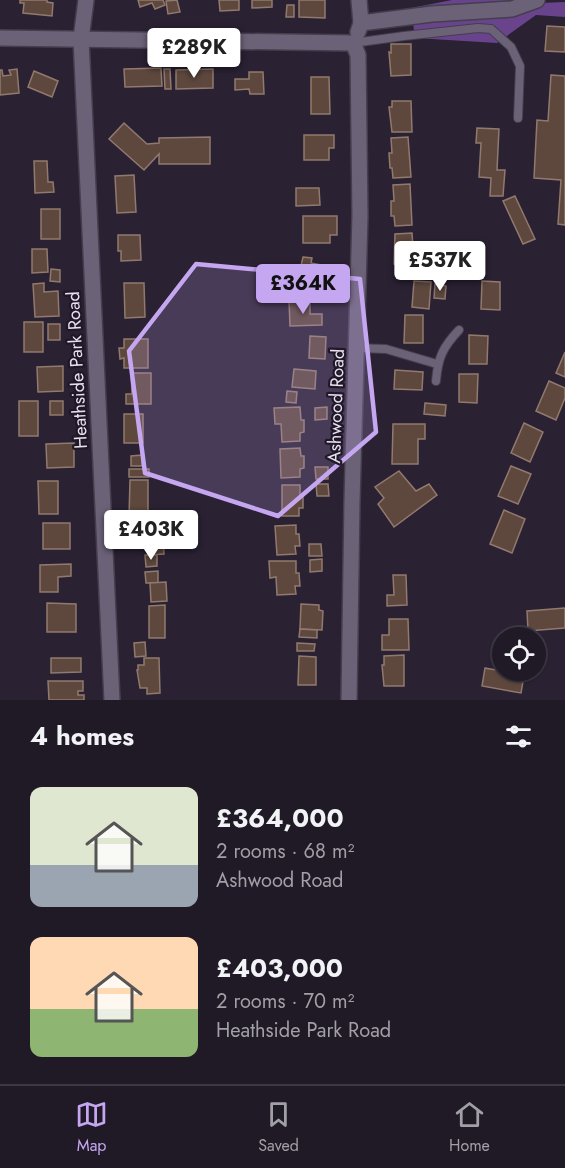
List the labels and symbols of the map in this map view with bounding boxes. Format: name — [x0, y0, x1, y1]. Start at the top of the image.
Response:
pin: £289K — [152, 28, 236, 79]
pin: £537K — [398, 241, 482, 292]
pin: £364K — [261, 264, 345, 315]
street label: Heathside Park Road — [60, 291, 94, 449]
street label: Ashwood Road — [321, 348, 351, 464]
pin: £403K — [109, 510, 193, 561]

